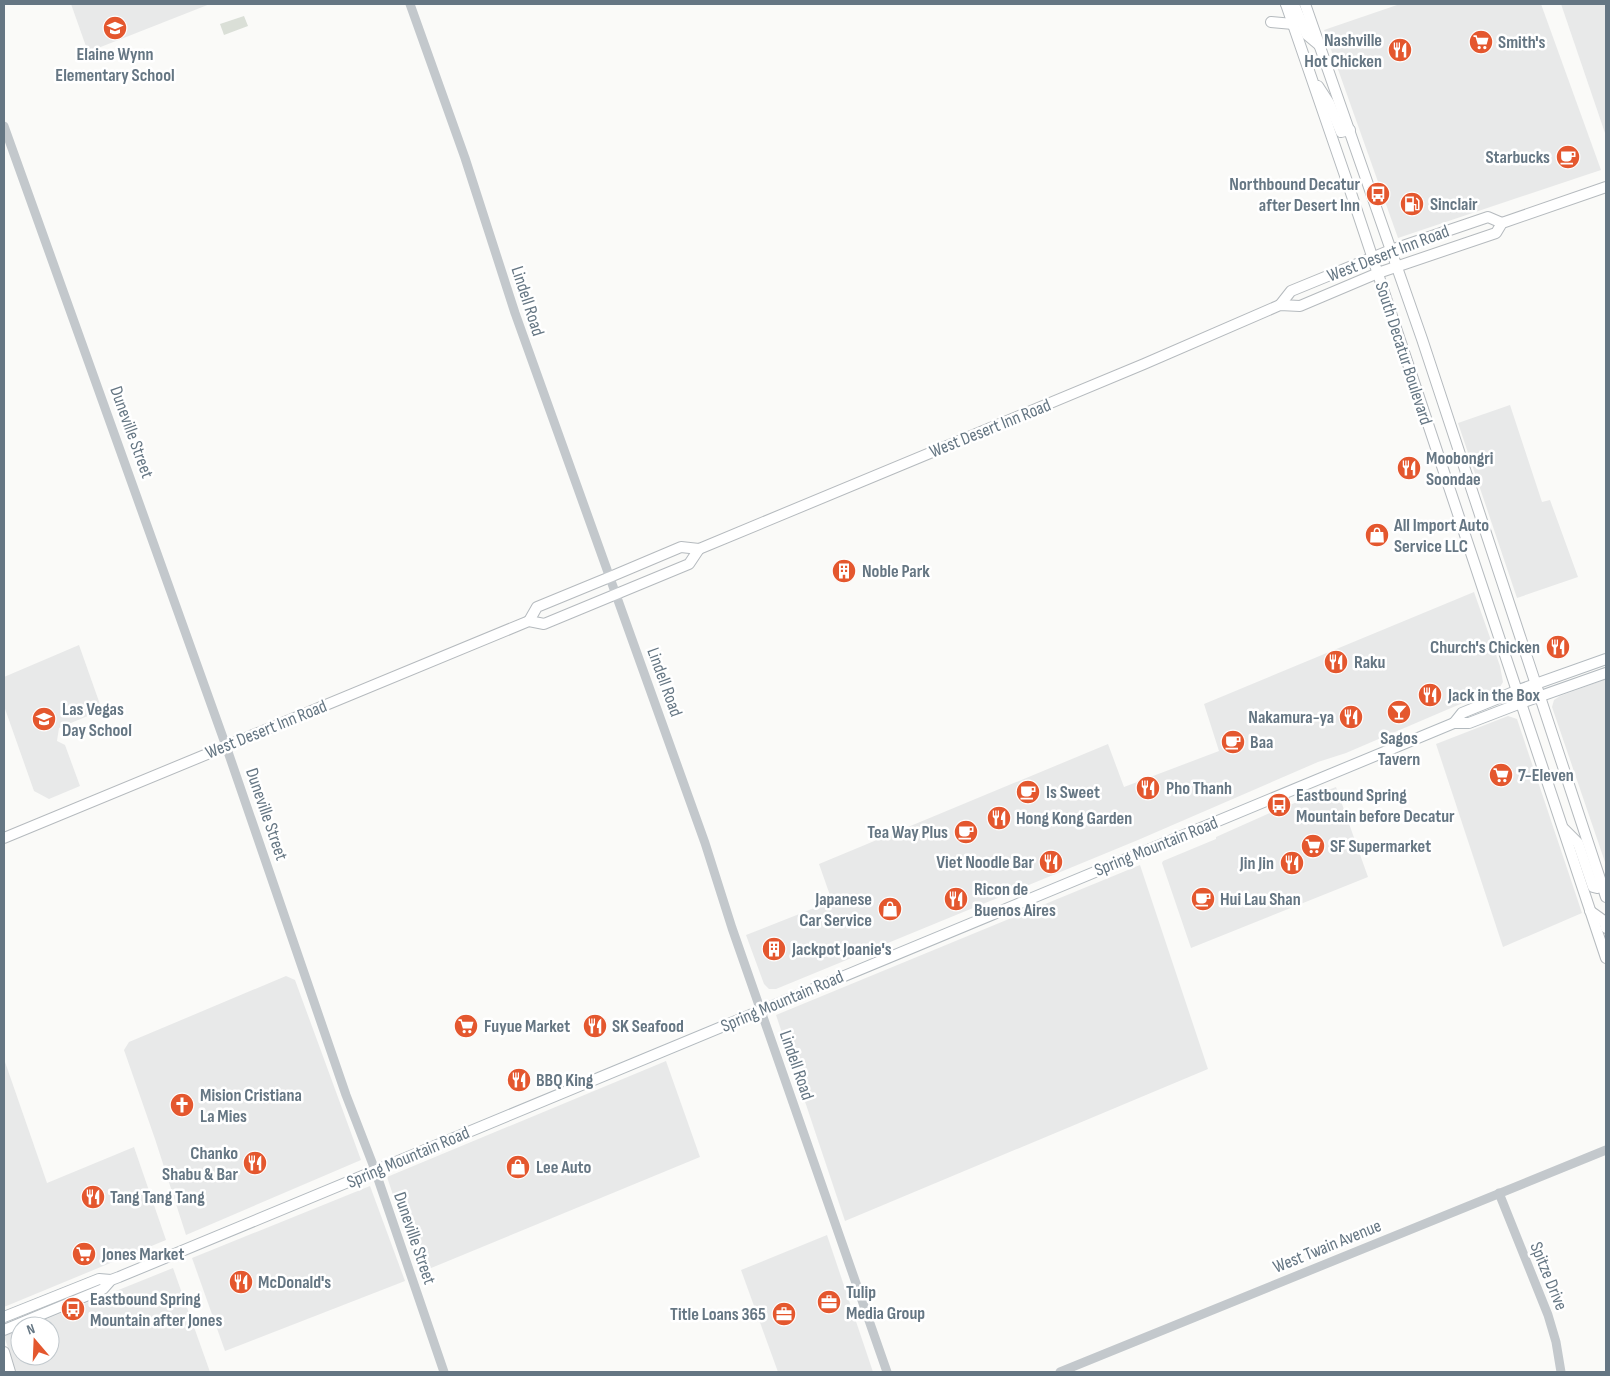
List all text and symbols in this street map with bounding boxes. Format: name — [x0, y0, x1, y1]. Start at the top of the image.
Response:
school or university icon: Elaine Wynn Elementary School — [102, 15, 128, 41]
supermarket icon: Smith's — [1468, 29, 1494, 55]
place label: Nashville Hot Chicken — [1304, 30, 1382, 72]
place label: Smith's — [1498, 32, 1545, 53]
restaurant icon: Nashville Hot Chicken — [1387, 37, 1413, 63]
place label: Elaine Wynn Elementary School — [55, 44, 175, 86]
cafe icon: Starbucks — [1555, 144, 1581, 170]
place label: Starbucks — [1486, 147, 1550, 168]
place label: Northbound Decatur after Desert Inn — [1229, 174, 1360, 216]
bus stop icon: Northbound Decatur after Desert Inn — [1365, 181, 1391, 207]
fuel station icon: Sinclair — [1399, 191, 1425, 217]
place label: Sinclair — [1430, 194, 1478, 215]
street label: West Desert Inn Road — [1324, 221, 1452, 286]
street label: Lindell Road — [506, 264, 549, 339]
street label: South Decatur Boulevard — [1370, 279, 1437, 427]
street label: Duneville Street — [105, 383, 158, 481]
street label: West Desert Inn Road — [927, 395, 1054, 462]
place label: Moobongri Soondae — [1426, 448, 1494, 490]
restaurant icon: Moobongri Soondae — [1396, 455, 1422, 481]
place label: All Import Auto Service LLC — [1393, 515, 1489, 557]
shop icon: All Import Auto Service LLC — [1364, 522, 1390, 548]
building icon: Noble Park — [831, 558, 857, 584]
place label: Noble Park — [862, 561, 930, 582]
restaurant icon: Church's Chicken — [1545, 634, 1571, 660]
place label: Church's Chicken — [1430, 637, 1540, 658]
street label: Lindell Road — [642, 645, 687, 720]
restaurant icon: Raku — [1323, 649, 1349, 675]
place label: Raku — [1354, 652, 1386, 673]
restaurant icon: Jack in the Box — [1417, 682, 1443, 708]
place label: Jack in the Box — [1447, 685, 1540, 706]
street label: West Desert Inn Road — [203, 696, 330, 763]
place label: Las Vegas Day School — [62, 699, 132, 741]
bar icon: Sagos Tavern — [1386, 699, 1412, 725]
restaurant icon: Nakamura-ya — [1338, 704, 1364, 730]
school or university icon: Las Vegas Day School — [31, 706, 57, 732]
place label: Nakamura-ya — [1248, 707, 1334, 728]
place label: Sagos Tavern — [1378, 728, 1420, 770]
cafe icon: Baa — [1220, 729, 1246, 755]
place label: Baa — [1250, 732, 1273, 753]
supermarket icon: 7-Eleven — [1488, 762, 1514, 788]
street label: Duneville Street — [241, 765, 292, 864]
place label: 7-Eleven — [1518, 765, 1574, 786]
restaurant icon: Pho Thanh — [1135, 775, 1161, 801]
place label: Pho Thanh — [1166, 778, 1232, 799]
cafe icon: Is Sweet — [1015, 779, 1041, 805]
place label: Is Sweet — [1046, 782, 1100, 803]
place label: Eastbound Spring Mountain before Decatur — [1296, 785, 1455, 827]
bus stop icon: Eastbound Spring Mountain before Decatur — [1266, 792, 1292, 818]
restaurant icon: Hong Kong Garden — [986, 805, 1012, 831]
place label: Hong Kong Garden — [1016, 808, 1132, 829]
street label: Spring Mountain Road — [1091, 812, 1221, 881]
cafe icon: Tea Way Plus — [953, 819, 979, 845]
place label: Tea Way Plus — [867, 822, 948, 843]
supermarket icon: SF Supermarket — [1300, 833, 1326, 859]
place label: SF Supermarket — [1330, 836, 1431, 857]
restaurant icon: Viet Noodle Bar — [1038, 849, 1064, 875]
restaurant icon: Jin Jin — [1279, 850, 1305, 876]
place label: Viet Noodle Bar — [936, 852, 1034, 873]
place label: Jin Jin — [1239, 853, 1274, 874]
place label: Ricon de Buenos Aires — [974, 879, 1056, 921]
restaurant icon: Ricon de Buenos Aires — [943, 886, 969, 912]
cafe icon: Hui Lau Shan — [1190, 886, 1216, 912]
place label: Japanese Car Service — [799, 889, 872, 931]
place label: Hui Lau Shan — [1220, 889, 1301, 910]
shop icon: Japanese Car Service — [877, 896, 903, 922]
building icon: Jackpot Joanie's — [761, 936, 787, 962]
place label: Jackpot Joanie's — [791, 939, 892, 960]
street label: Spring Mountain Road — [718, 966, 847, 1037]
supermarket icon: Fuyue Market — [453, 1013, 479, 1039]
restaurant icon: SK Seafood — [582, 1013, 608, 1039]
place label: Fuyue Market — [484, 1016, 570, 1037]
place label: SK Seafood — [612, 1016, 684, 1037]
street label: Lindell Road — [775, 1028, 818, 1103]
restaurant icon: BBQ King — [506, 1067, 532, 1093]
place label: BBQ King — [536, 1070, 594, 1091]
place label: Mision Cristiana La Mies — [200, 1085, 302, 1127]
church icon: Mision Cristiana La Mies — [169, 1092, 195, 1118]
street label: Spring Mountain Road — [344, 1122, 473, 1193]
place label: Chanko Shabu & Bar — [162, 1143, 238, 1185]
restaurant icon: Chanko Shabu & Bar — [242, 1150, 268, 1176]
shop icon: Lee Auto — [505, 1154, 531, 1180]
place label: Lee Auto — [536, 1157, 591, 1178]
restaurant icon: Tang Tang Tang — [80, 1184, 106, 1210]
place label: Tang Tang Tang — [110, 1187, 205, 1208]
street label: Duneville Street — [389, 1189, 440, 1288]
street label: West Twain Avenue — [1270, 1215, 1384, 1278]
street label: Spitze Drive — [1525, 1239, 1572, 1313]
supermarket icon: Jones Market — [71, 1241, 97, 1267]
place label: Jones Market — [101, 1244, 185, 1265]
restaurant icon: McDonald's — [228, 1269, 254, 1295]
place label: McDonald's — [258, 1272, 331, 1293]
place label: Tulip Media Group — [846, 1282, 925, 1324]
place label: Eastbound Spring Mountain after Jones — [90, 1289, 223, 1331]
office icon: Tulip Media Group — [816, 1289, 842, 1315]
bus stop icon: Eastbound Spring Mountain after Jones — [60, 1296, 86, 1322]
office icon: Title Loans 365 — [771, 1301, 797, 1327]
place label: Title Loans 365 — [670, 1304, 766, 1325]
north arrow — [10, 1316, 60, 1366]
text: N — [25, 1320, 37, 1338]

